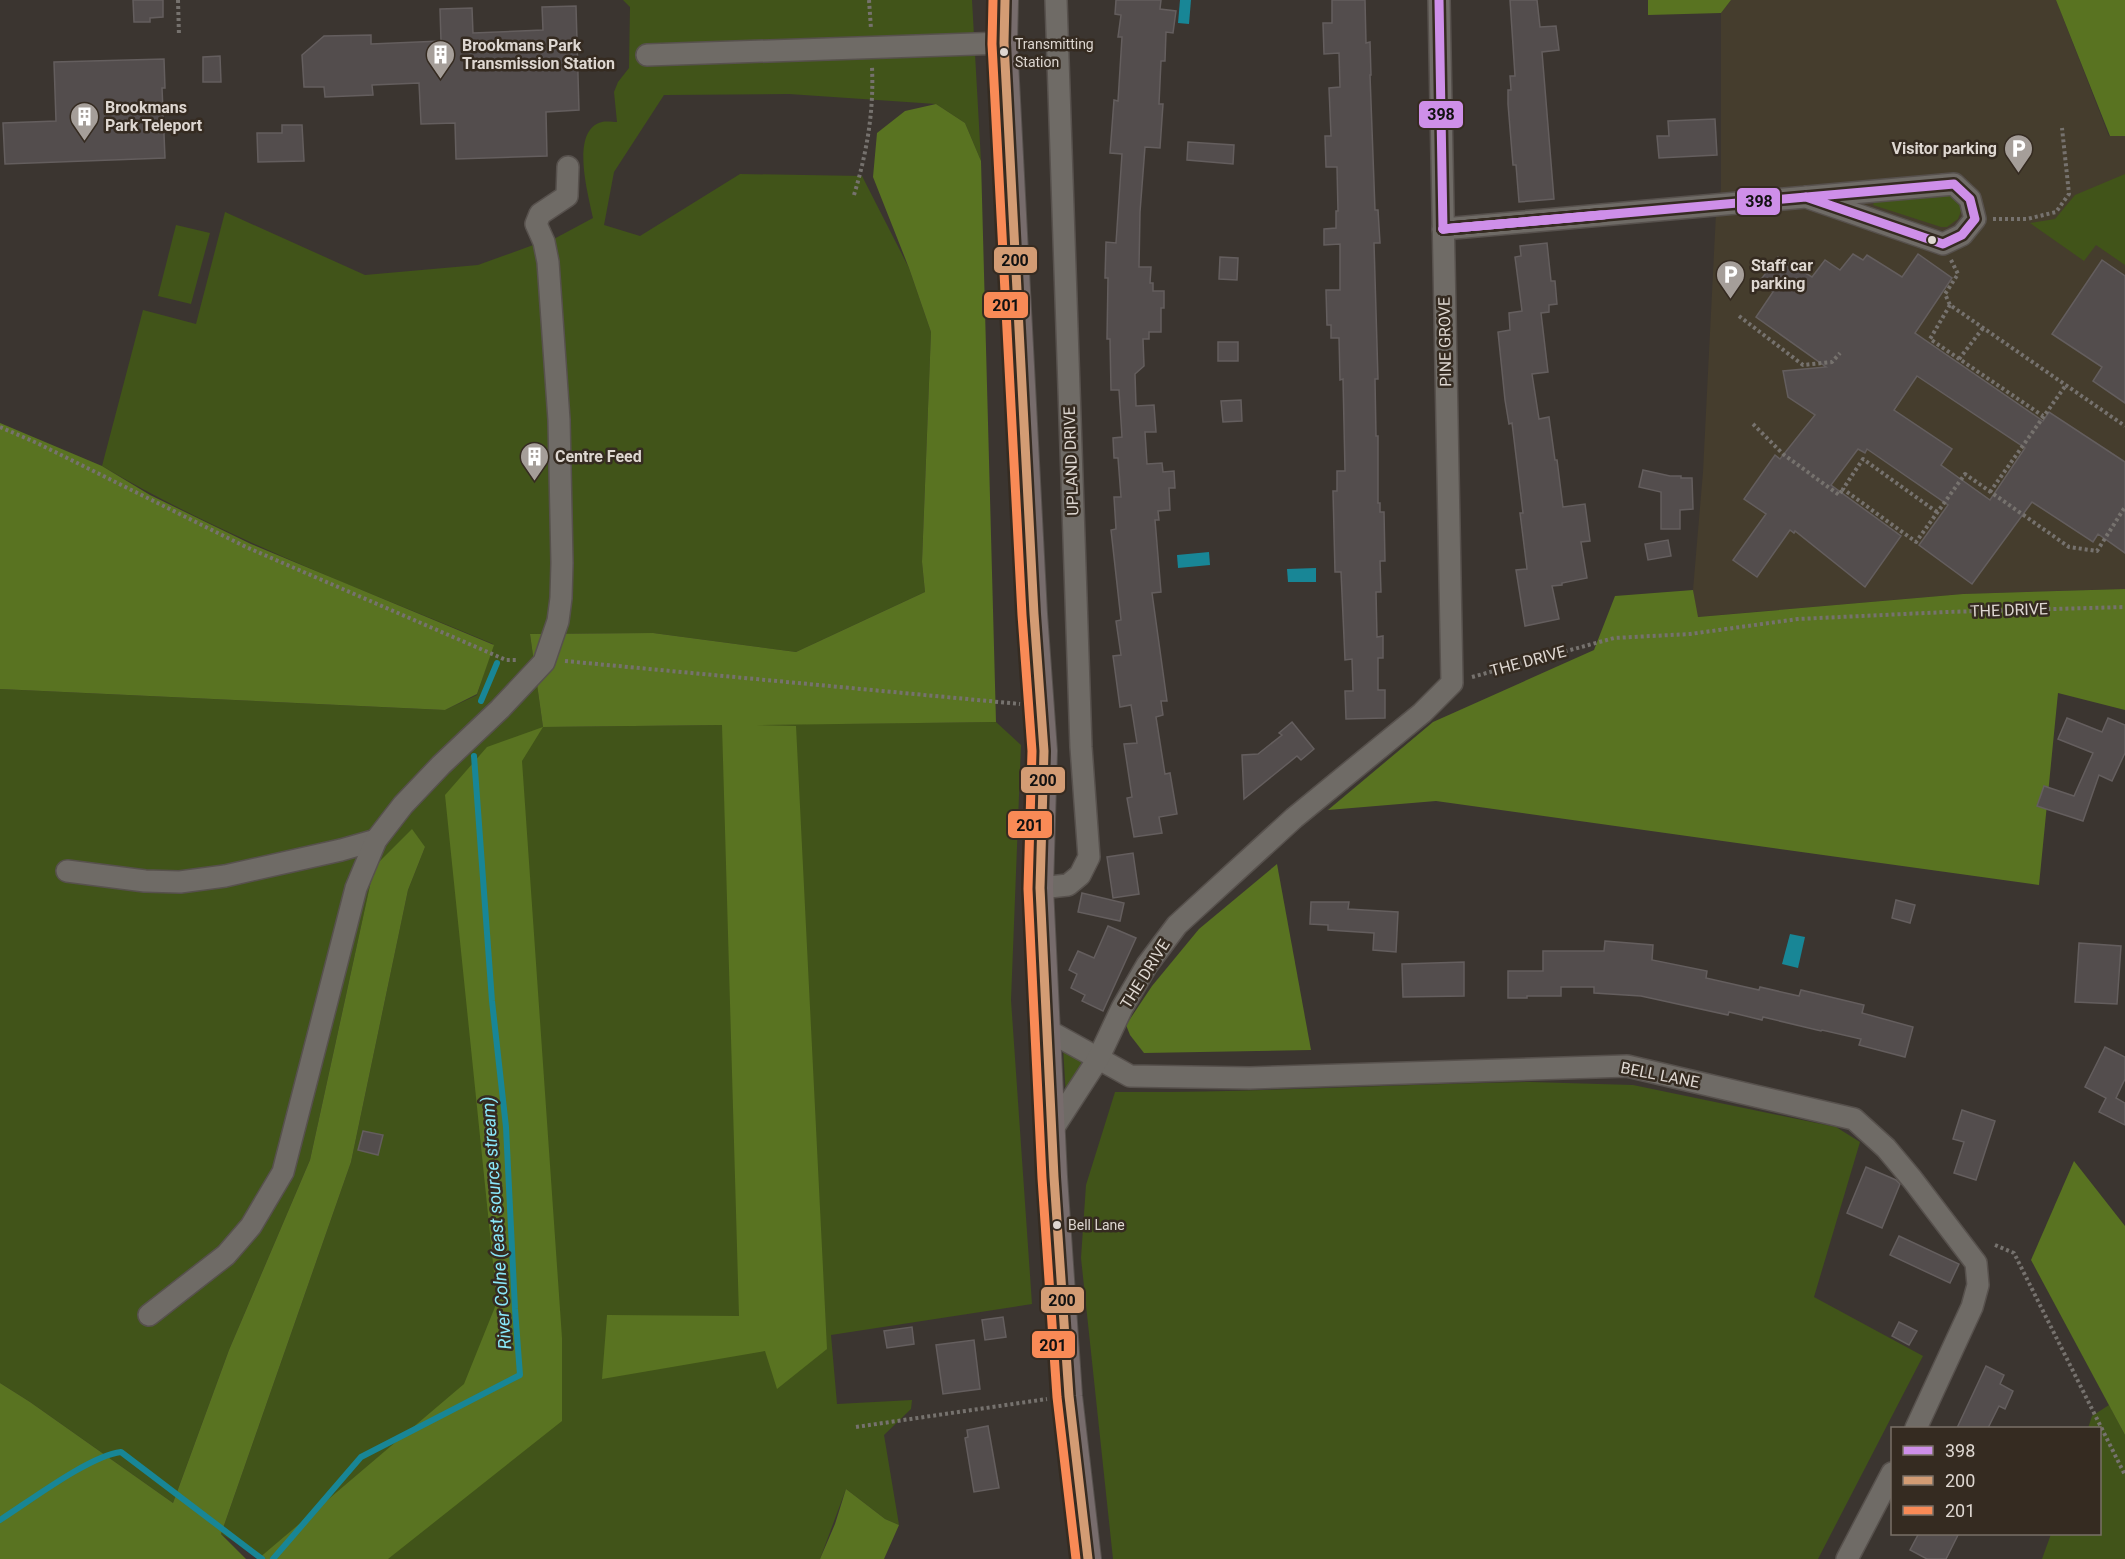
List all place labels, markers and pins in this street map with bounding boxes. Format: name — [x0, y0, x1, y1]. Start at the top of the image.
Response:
place label: Brookmans Park Transmission Station — [462, 36, 615, 73]
place label: Transmitting Station — [1015, 36, 1094, 70]
building icon: Brookmans Park Transmission Station — [425, 38, 457, 80]
marker: Transmitting Station — [998, 46, 1010, 58]
place label: Brookmans Park Teleport — [105, 98, 203, 135]
building icon: Brookmans Park Teleport — [68, 100, 100, 142]
parking icon: Visitor parking — [2002, 132, 2034, 174]
place label: Visitor parking — [1891, 139, 1997, 158]
unlabelled marker — [1926, 234, 1938, 246]
place label: Staff car parking — [1751, 256, 1813, 293]
parking icon: Staff car parking — [1714, 258, 1746, 300]
building icon: Centre Feed — [518, 440, 550, 482]
place label: Centre Feed — [555, 447, 642, 466]
place label: Bell Lane — [1068, 1217, 1125, 1233]
marker: Bell Lane — [1051, 1219, 1063, 1231]

